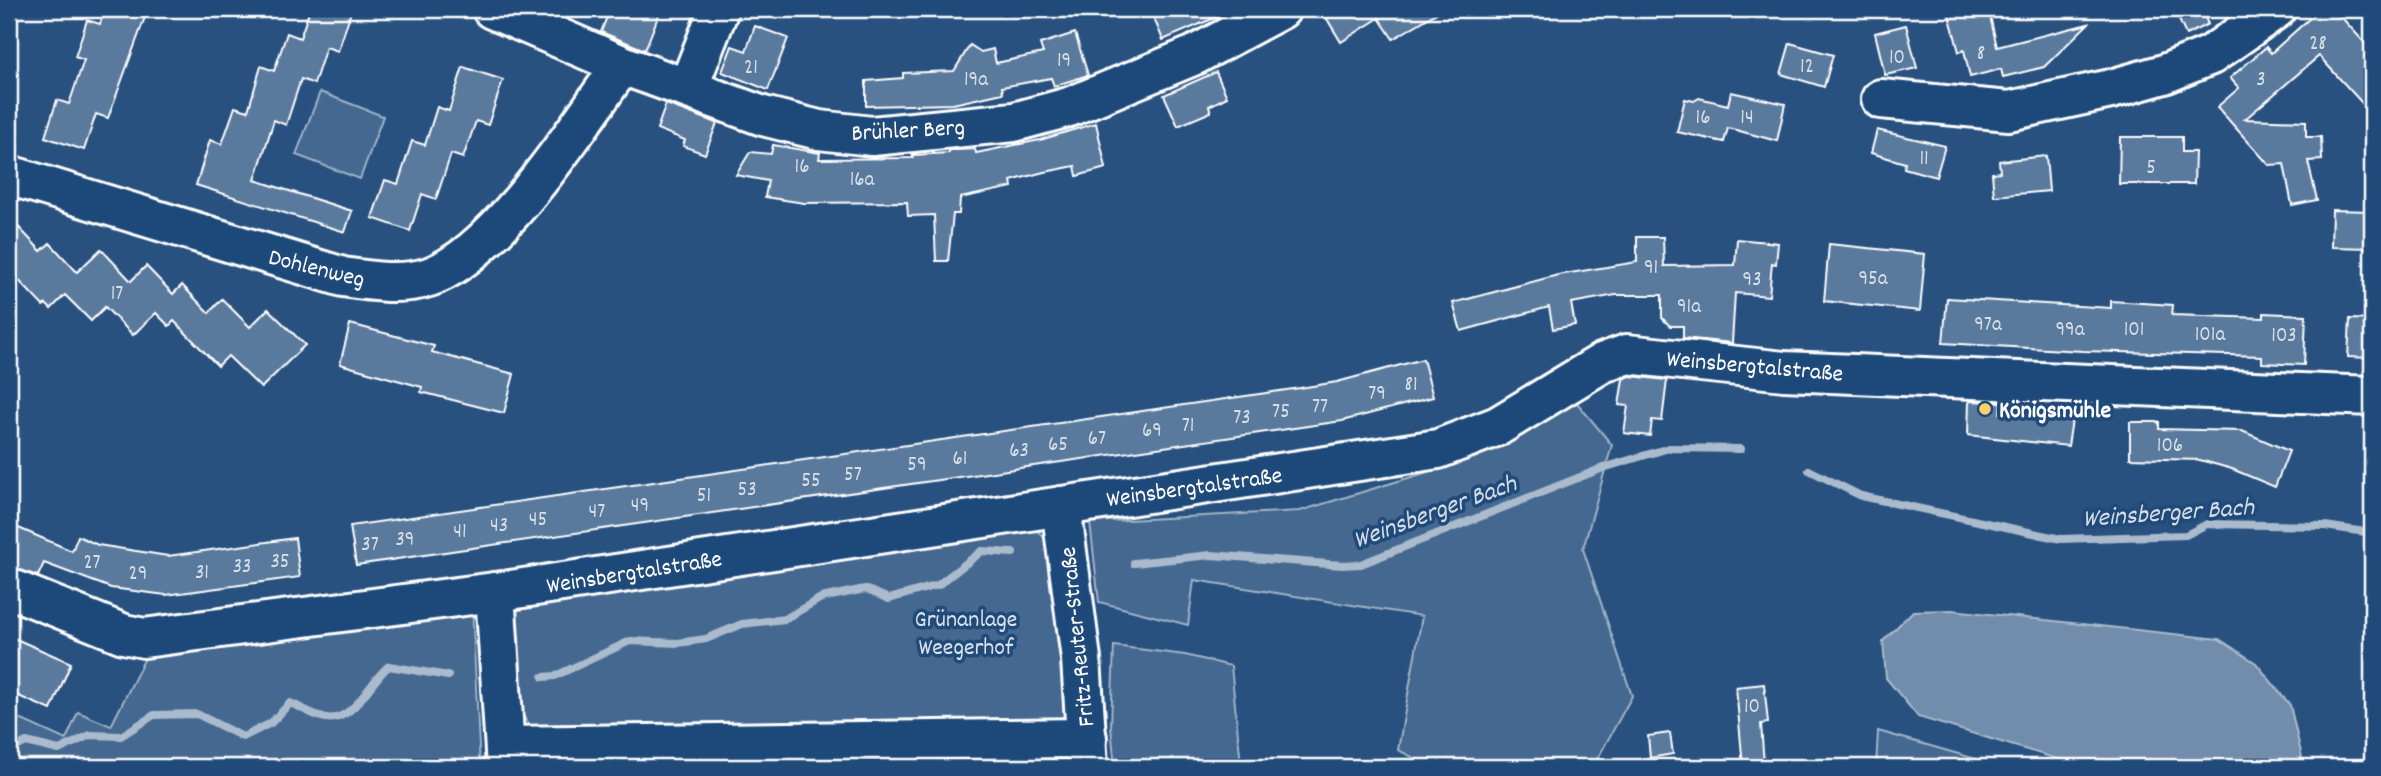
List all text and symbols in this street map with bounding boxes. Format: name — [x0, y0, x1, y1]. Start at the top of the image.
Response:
house number: 28 — [2309, 30, 2327, 60]
house number: 8 — [1977, 40, 1985, 70]
house number: 10 — [1889, 44, 1905, 74]
house number: 19 — [1057, 47, 1071, 77]
house number: 12 — [1800, 53, 1814, 83]
house number: 21 — [744, 54, 758, 84]
house number: 19a — [964, 66, 989, 96]
house number: 3 — [2256, 66, 2266, 96]
house number: 16 — [1696, 104, 1710, 134]
house number: 14 — [1740, 104, 1754, 134]
street label: Brühler Berg — [851, 112, 966, 152]
house number: 11 — [1919, 145, 1929, 175]
house number: 16 — [795, 153, 809, 183]
house number: 5 — [2146, 154, 2156, 184]
house number: 16a — [850, 166, 876, 196]
street label: Dohlenweg — [265, 242, 368, 298]
house number: 91 — [1644, 254, 1658, 284]
house number: 95a — [1858, 265, 1889, 295]
house number: 93 — [1743, 266, 1761, 296]
house number: 17 — [111, 280, 123, 310]
house number: 91a — [1677, 293, 1702, 323]
house number: 97a — [1974, 311, 2003, 341]
house number: 99a — [2055, 316, 2086, 346]
house number: 101 — [2124, 316, 2144, 346]
house number: 101a — [2195, 321, 2226, 351]
house number: 103 — [2271, 322, 2297, 352]
street label: Weinsbergtalstraße — [1665, 343, 1844, 393]
house number: 81 — [1404, 371, 1418, 401]
house number: 79 — [1368, 380, 1386, 410]
house number: 77 — [1312, 393, 1328, 423]
place label: Königsmühle — [1999, 395, 2111, 429]
house number: 75 — [1272, 398, 1290, 428]
marker: Königsmühle — [1977, 401, 1993, 417]
house number: 73 — [1233, 404, 1251, 434]
house number: 71 — [1182, 412, 1194, 442]
house number: 69 — [1142, 417, 1162, 447]
house number: 67 — [1088, 425, 1106, 455]
house number: 65 — [1048, 431, 1068, 461]
house number: 106 — [2157, 432, 2183, 462]
house number: 63 — [1009, 437, 1029, 467]
house number: 61 — [953, 445, 967, 475]
house number: 59 — [907, 451, 927, 481]
street label: Weinsbergtalstraße — [1104, 460, 1285, 518]
house number: 57 — [844, 461, 862, 491]
water label: Weinsberger Bach — [1348, 466, 1523, 560]
house number: 55 — [801, 467, 821, 497]
house number: 53 — [737, 476, 757, 506]
house number: 51 — [697, 482, 711, 512]
water label: Weinsberger Bach — [2081, 490, 2256, 539]
house number: 49 — [631, 492, 649, 522]
house number: 47 — [589, 498, 605, 528]
house number: 45 — [529, 506, 547, 536]
house number: 43 — [490, 512, 508, 542]
house number: 41 — [453, 518, 467, 548]
house number: 39 — [396, 526, 414, 556]
house number: 37 — [361, 531, 379, 561]
street label: Weinsbergtalstraße — [544, 543, 725, 605]
street label: Fritz-Reuter-Straße — [1053, 545, 1105, 728]
house number: 35 — [270, 548, 290, 578]
house number: 27 — [83, 549, 101, 579]
house number: 33 — [233, 553, 251, 583]
house number: 31 — [195, 559, 209, 589]
house number: 29 — [129, 560, 147, 590]
park label: Grünanlage Weegerhof — [915, 604, 1017, 666]
house number: 10 — [1744, 693, 1760, 723]

